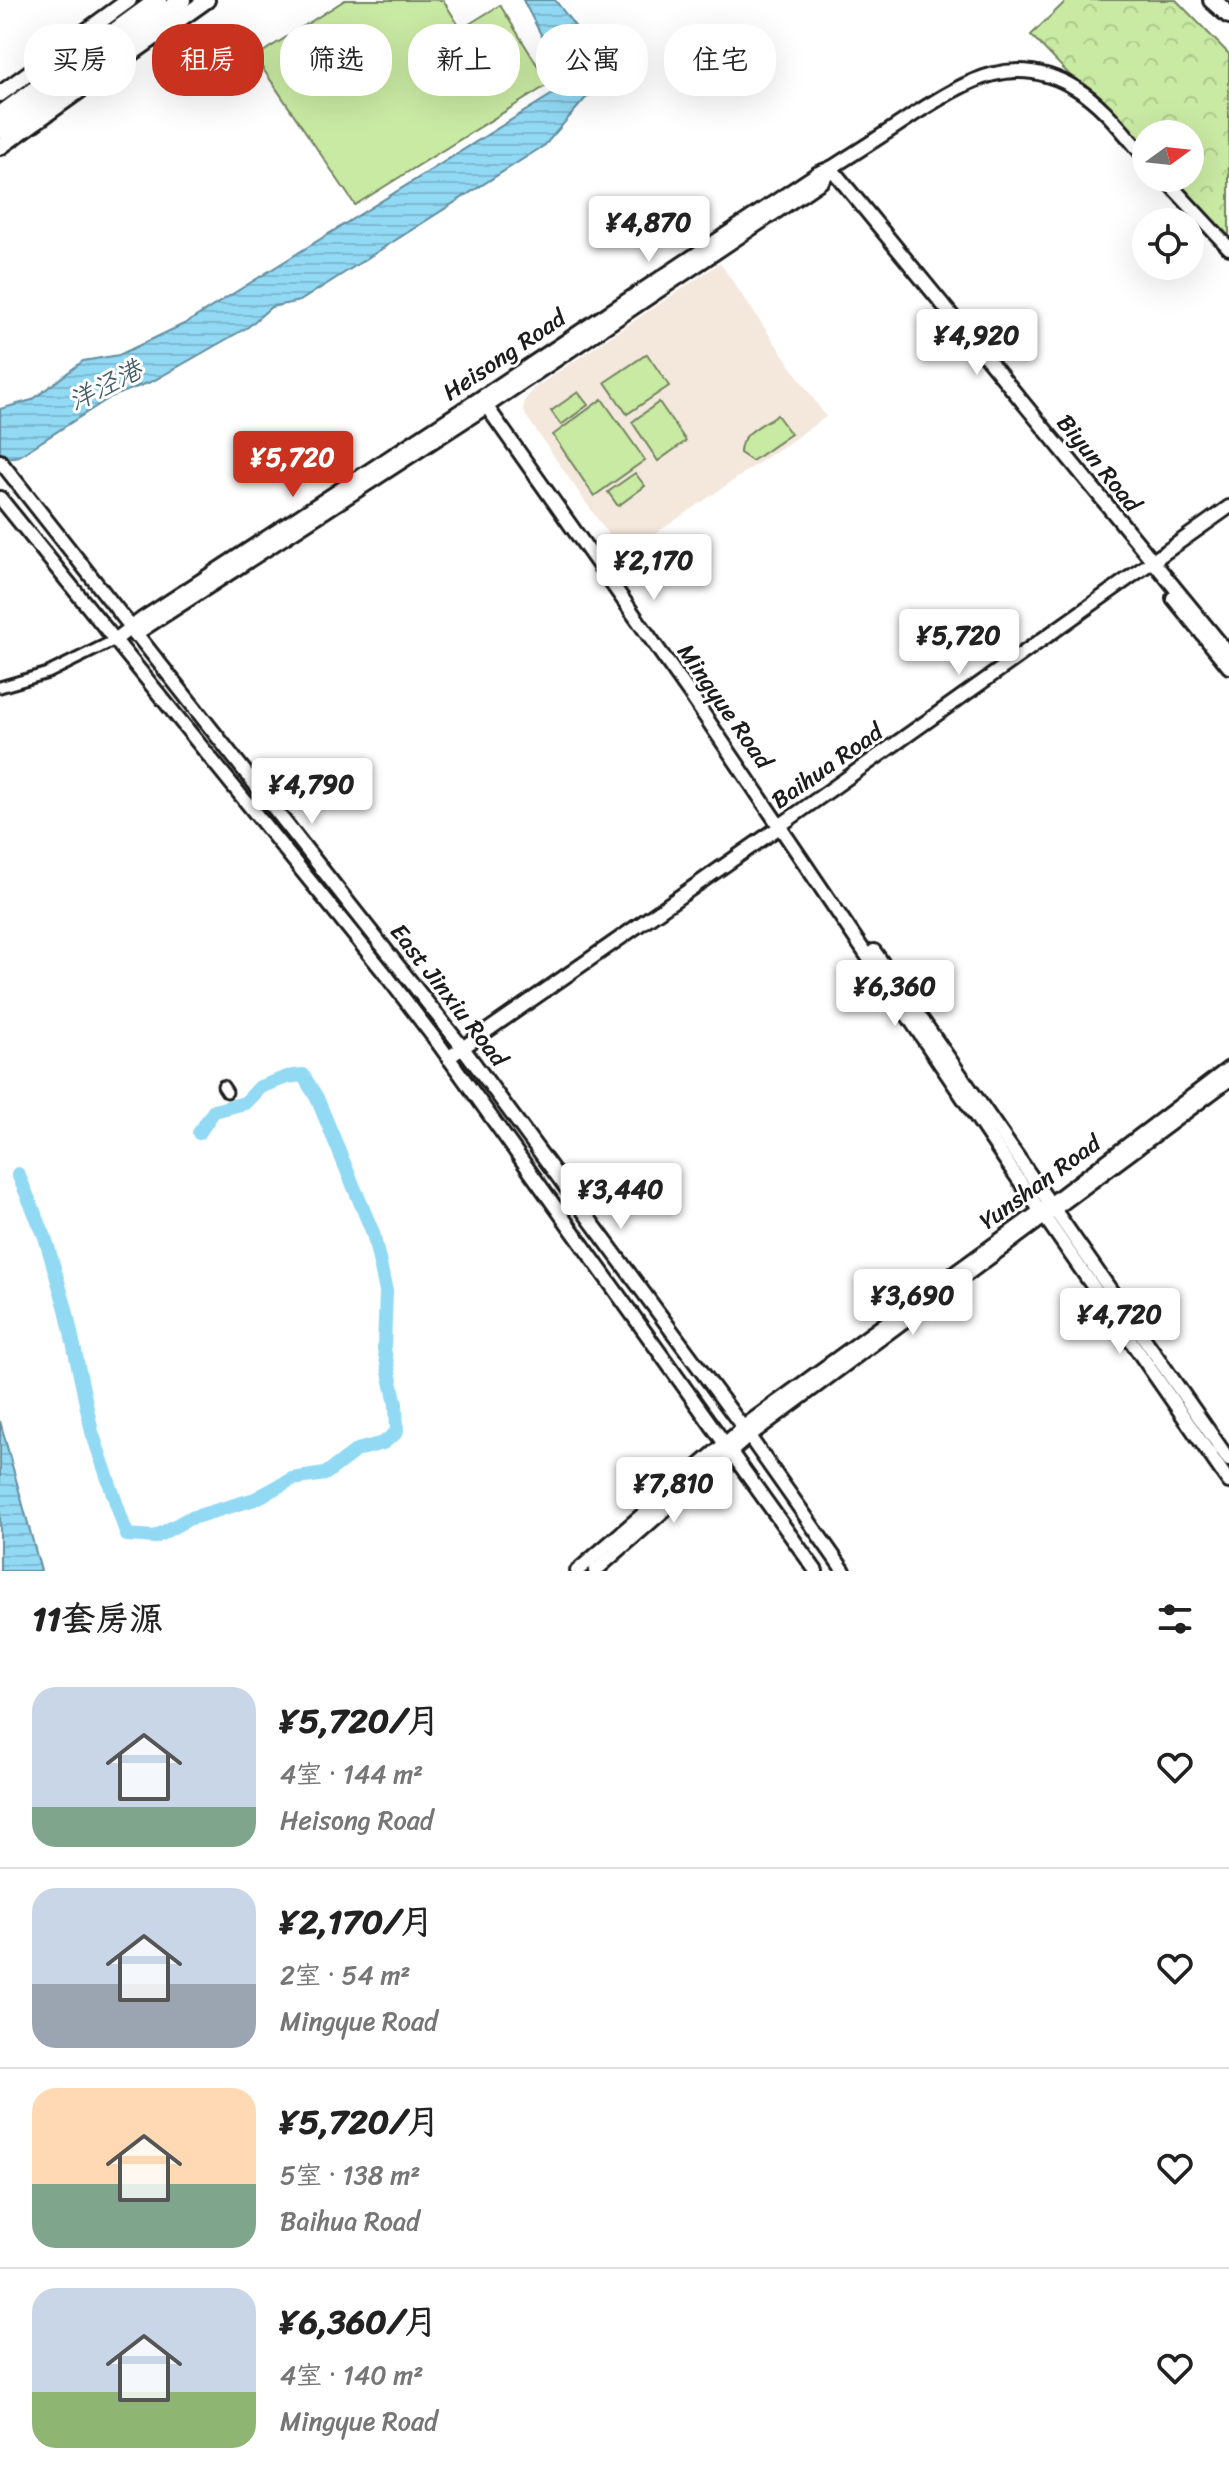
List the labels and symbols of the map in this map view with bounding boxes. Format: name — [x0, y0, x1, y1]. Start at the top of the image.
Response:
north arrow — [1132, 120, 1204, 192]
pin: ¥4,870 — [584, 196, 714, 264]
street label: Heisong Road — [434, 297, 576, 412]
pin: ¥4,920 — [912, 309, 1042, 377]
water label: 洋泾港 — [60, 345, 153, 423]
street label: Biyun Road — [1046, 404, 1153, 523]
pin: ¥5,720 — [228, 431, 358, 499]
pin: ¥2,170 — [589, 534, 719, 602]
pin: ¥5,720 — [894, 609, 1024, 677]
street label: Mingyue Road — [666, 634, 785, 780]
street label: Baihua Road — [762, 710, 894, 820]
pin: ¥4,790 — [247, 758, 377, 826]
street label: East Jinxiu Road — [379, 914, 520, 1078]
pin: ¥6,360 — [830, 960, 960, 1028]
street label: Yunshan Road — [970, 1122, 1111, 1241]
pin: ¥3,440 — [556, 1163, 686, 1231]
pin: ¥3,690 — [848, 1269, 978, 1337]
pin: ¥4,720 — [1055, 1288, 1185, 1356]
pin: ¥7,810 — [609, 1457, 739, 1525]

